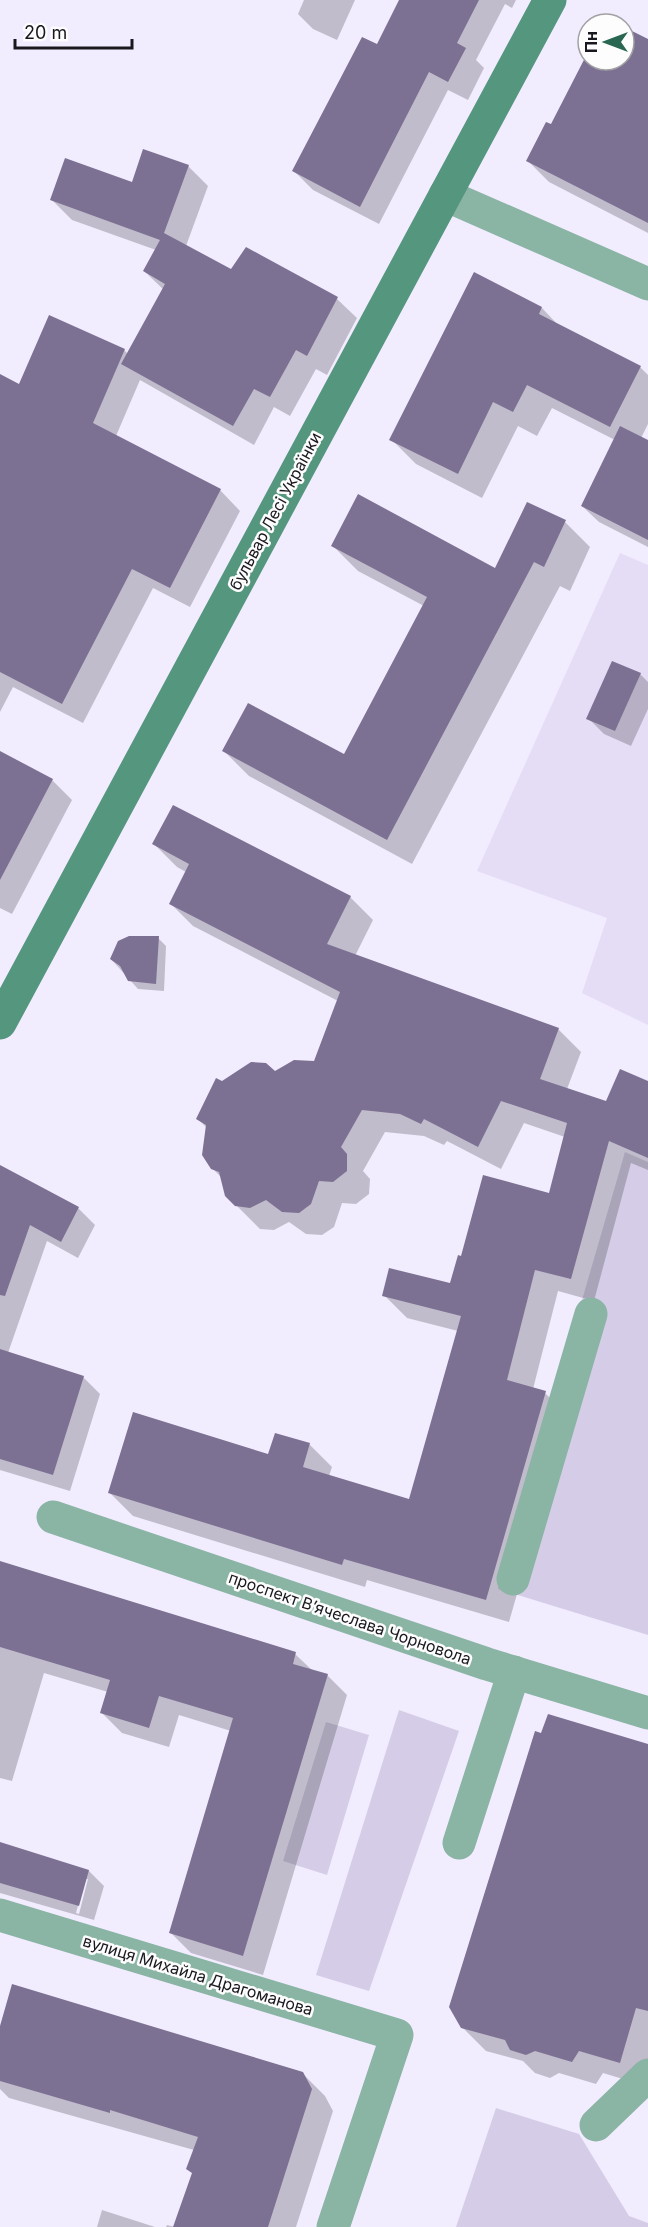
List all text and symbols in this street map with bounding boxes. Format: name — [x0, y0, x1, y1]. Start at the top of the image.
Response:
scale bar — [15, 12, 132, 50]
north arrow — [576, 12, 636, 72]
text: 20 m — [24, 22, 67, 43]
text: Пн — [581, 31, 601, 53]
street label: бульвар Лесі Українки — [225, 429, 325, 593]
street label: проспект Вʼячеслава Чорновола — [226, 1567, 474, 1669]
street label: вулиця Михайла Драгоманова — [81, 1930, 315, 2020]

